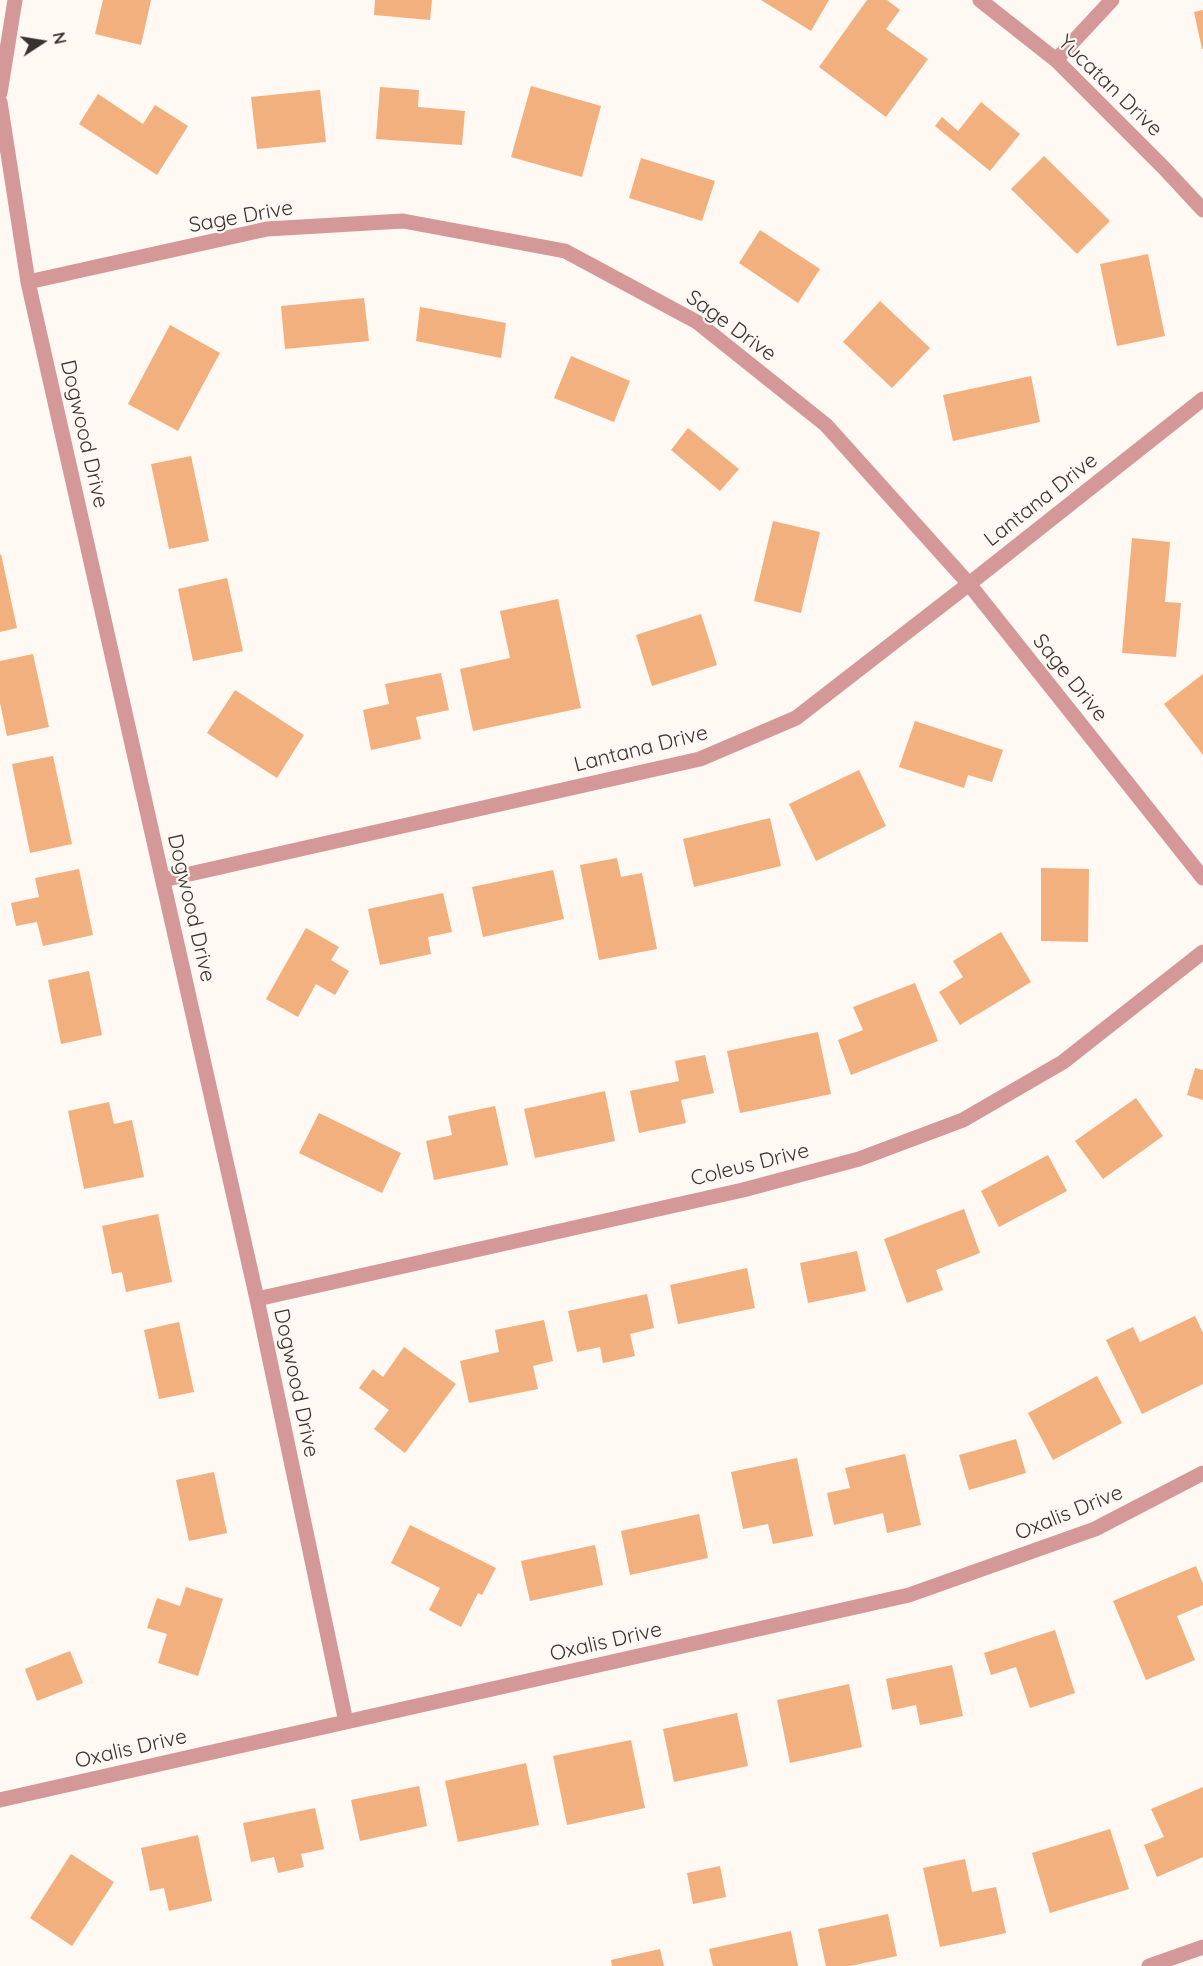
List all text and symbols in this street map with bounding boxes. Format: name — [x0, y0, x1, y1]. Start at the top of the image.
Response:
north arrow — [12, 12, 72, 72]
text: N — [49, 30, 71, 46]
street label: Yucatan Drive — [1053, 30, 1167, 142]
street label: Sage Drive — [187, 195, 295, 239]
street label: Sage Drive — [681, 285, 781, 367]
street label: Dogwood Drive — [55, 357, 113, 511]
street label: Lantana Drive — [979, 448, 1103, 552]
street label: Sage Drive — [1027, 629, 1113, 727]
street label: Lantana Drive — [571, 720, 711, 778]
street label: Dogwood Drive — [162, 831, 220, 985]
street label: Coleus Drive — [688, 1138, 812, 1192]
street label: Dogwood Drive — [268, 1306, 324, 1460]
street label: Oxalis Drive — [1011, 1480, 1127, 1546]
street label: Oxalis Drive — [548, 1617, 664, 1667]
street label: Oxalis Drive — [73, 1724, 189, 1774]

